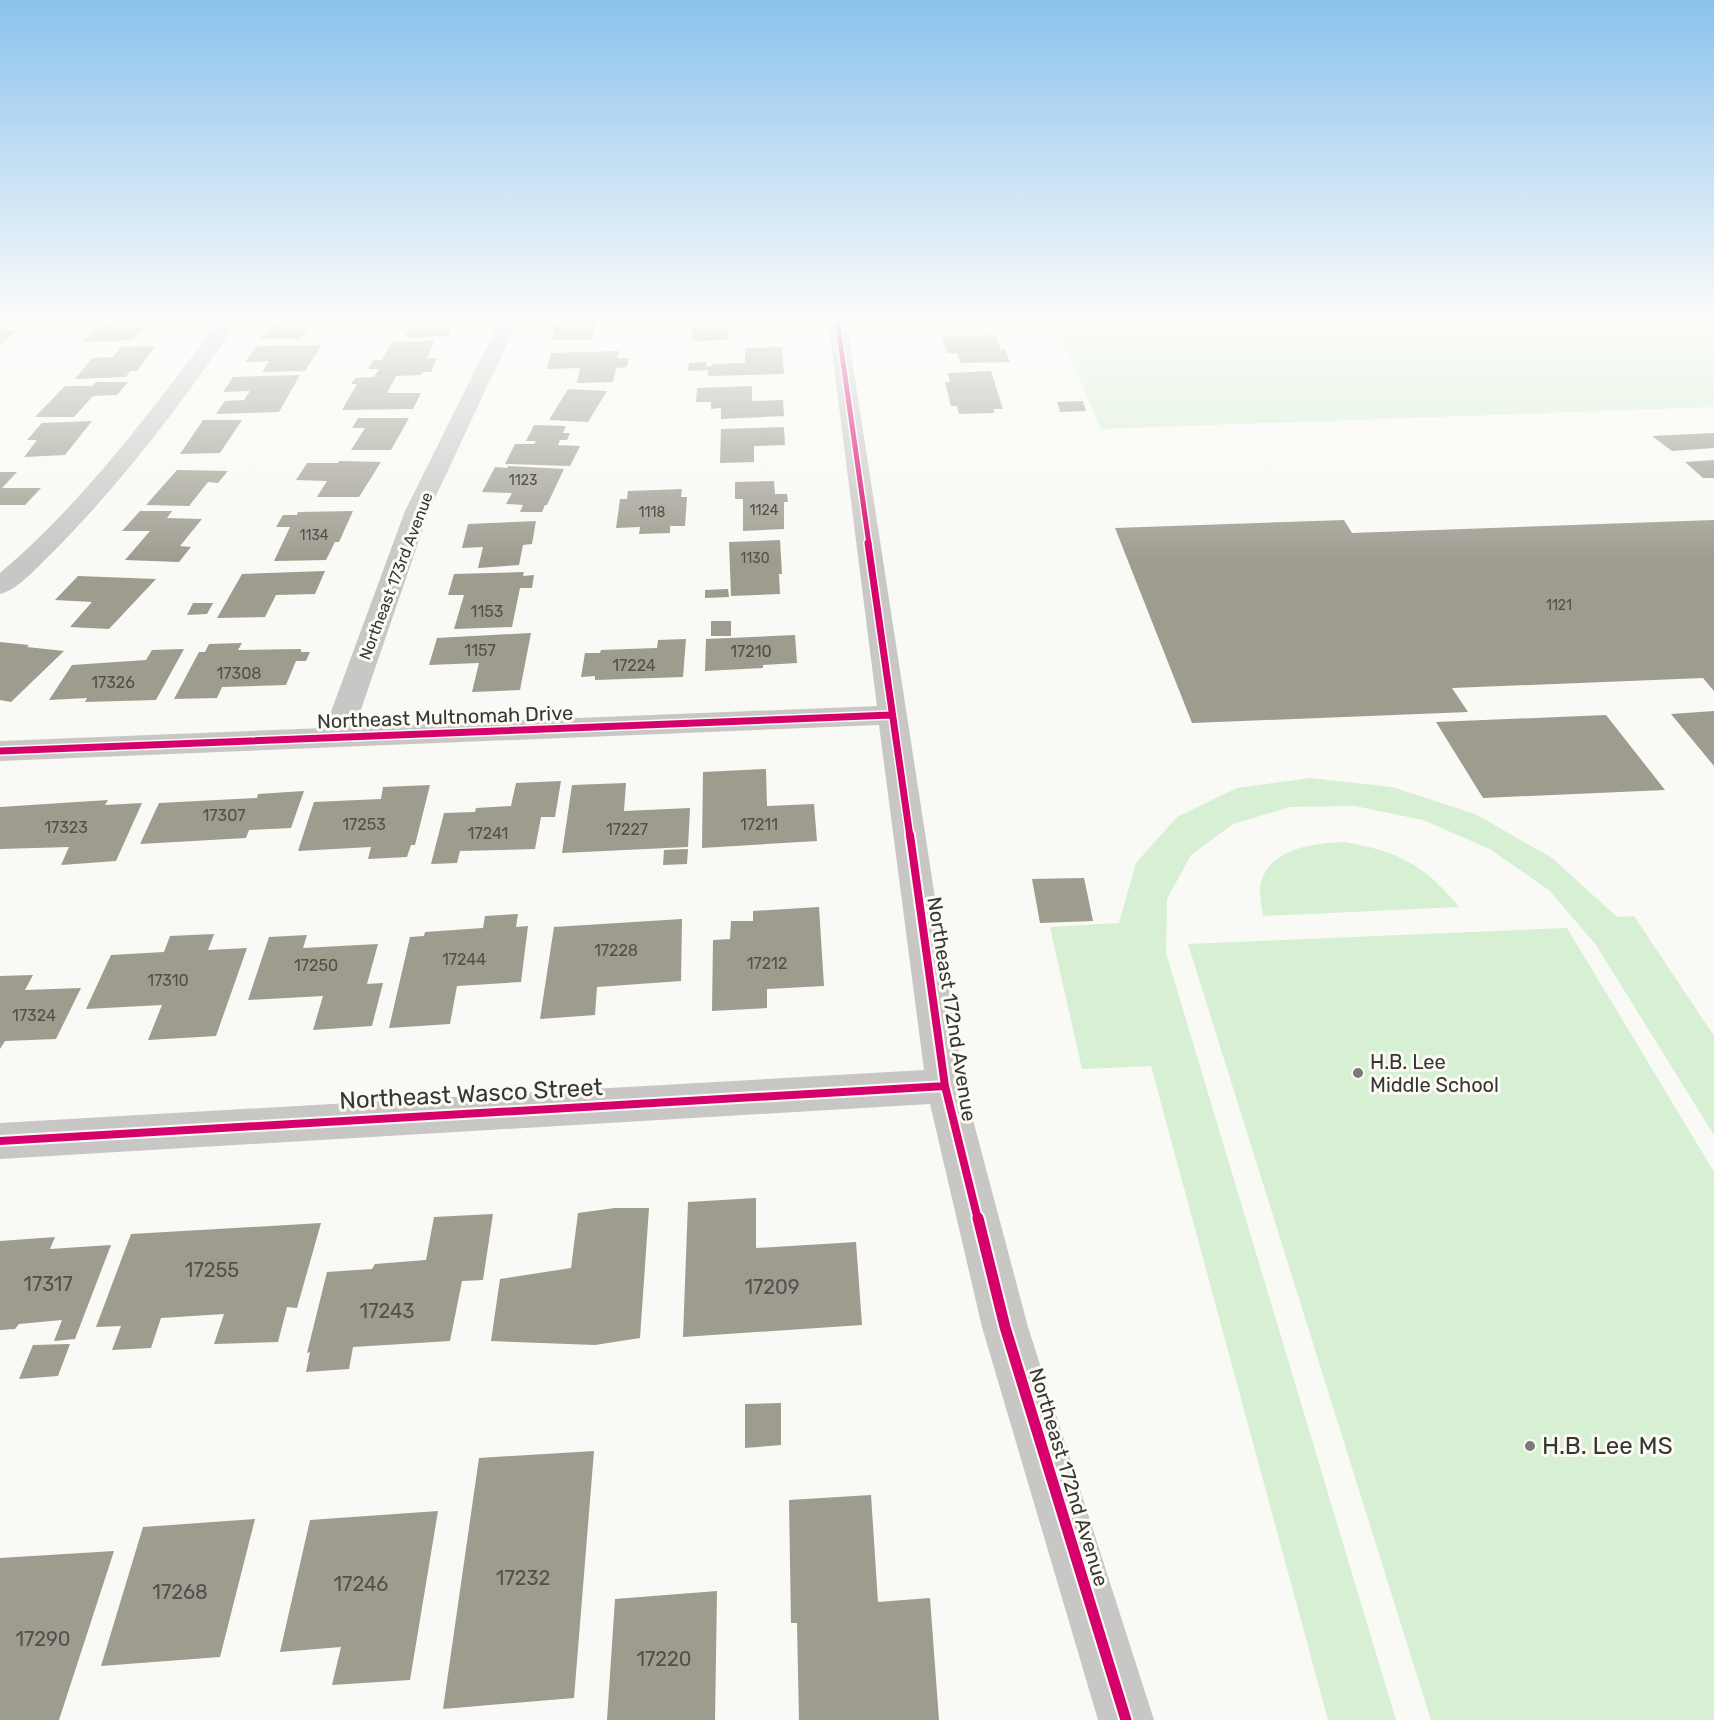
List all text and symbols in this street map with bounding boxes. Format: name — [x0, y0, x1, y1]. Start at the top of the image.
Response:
house number: 1123 — [509, 472, 537, 489]
street label: Northeast 173rd Avenue — [355, 489, 437, 663]
house number: 1124 — [750, 502, 779, 519]
house number: 1118 — [639, 504, 666, 521]
house number: 1134 — [299, 527, 329, 544]
house number: 1130 — [740, 550, 770, 567]
house number: 1121 — [1546, 597, 1572, 614]
house number: 1153 — [471, 602, 503, 621]
house number: 1157 — [464, 641, 496, 660]
house number: 17210 — [730, 642, 772, 661]
house number: 17224 — [612, 656, 656, 675]
house number: 17308 — [216, 664, 262, 683]
house number: 17326 — [91, 673, 135, 692]
street label: Northeast Multnomah Drive — [316, 701, 574, 733]
house number: 17307 — [202, 806, 246, 825]
house number: 17253 — [342, 815, 386, 834]
house number: 17211 — [740, 815, 778, 834]
house number: 17323 — [44, 818, 88, 837]
house number: 17227 — [606, 820, 648, 839]
house number: 17241 — [468, 824, 508, 843]
street label: Northeast 172nd Avenue — [922, 895, 982, 1123]
house number: 17228 — [594, 941, 638, 960]
house number: 17244 — [442, 950, 486, 969]
house number: 17212 — [747, 954, 787, 973]
house number: 17250 — [294, 956, 338, 975]
house number: 17310 — [147, 971, 189, 990]
house number: 17324 — [12, 1006, 56, 1025]
place label: H.B. Lee Middle School — [1370, 1050, 1499, 1097]
marker: H.B. Lee Middle School — [1351, 1066, 1365, 1080]
street label: Northeast Wasco Street — [339, 1073, 603, 1115]
house number: 17255 — [185, 1258, 239, 1282]
house number: 17317 — [23, 1272, 73, 1296]
house number: 17209 — [744, 1275, 800, 1299]
house number: 17243 — [360, 1299, 414, 1323]
street label: Northeast 172nd Avenue — [1024, 1365, 1114, 1589]
place label: H.B. Lee MS — [1542, 1432, 1673, 1460]
marker: H.B. Lee MS — [1523, 1439, 1537, 1453]
house number: 17232 — [496, 1566, 550, 1590]
house number: 17246 — [334, 1572, 388, 1596]
house number: 17268 — [152, 1580, 208, 1604]
house number: 17290 — [15, 1627, 71, 1651]
house number: 17220 — [637, 1647, 692, 1671]

